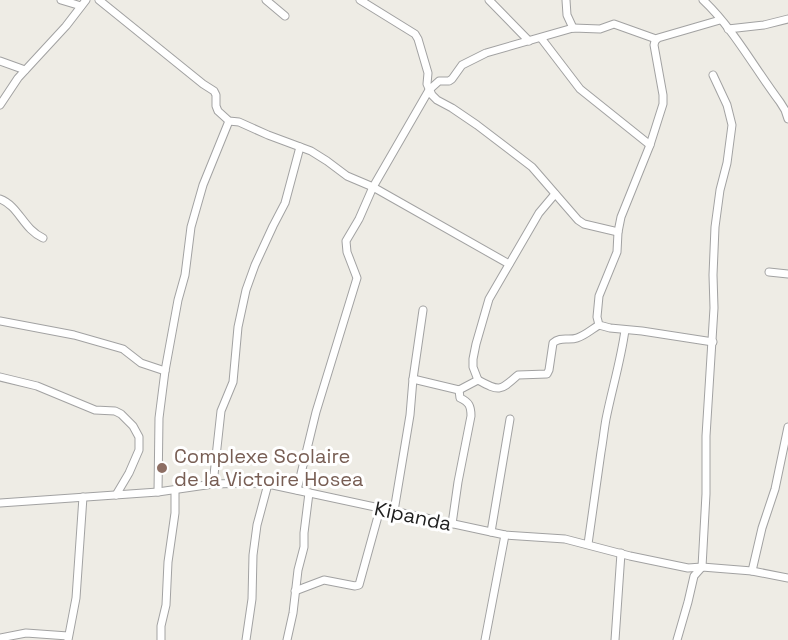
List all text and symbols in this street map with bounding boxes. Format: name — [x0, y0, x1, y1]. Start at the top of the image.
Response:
place label: Complexe Scolaire de la Victoire Hosea — [174, 443, 364, 492]
marker: Complexe Scolaire de la Victoire Hosea — [155, 461, 169, 475]
street label: Kipanda — [372, 495, 454, 537]

